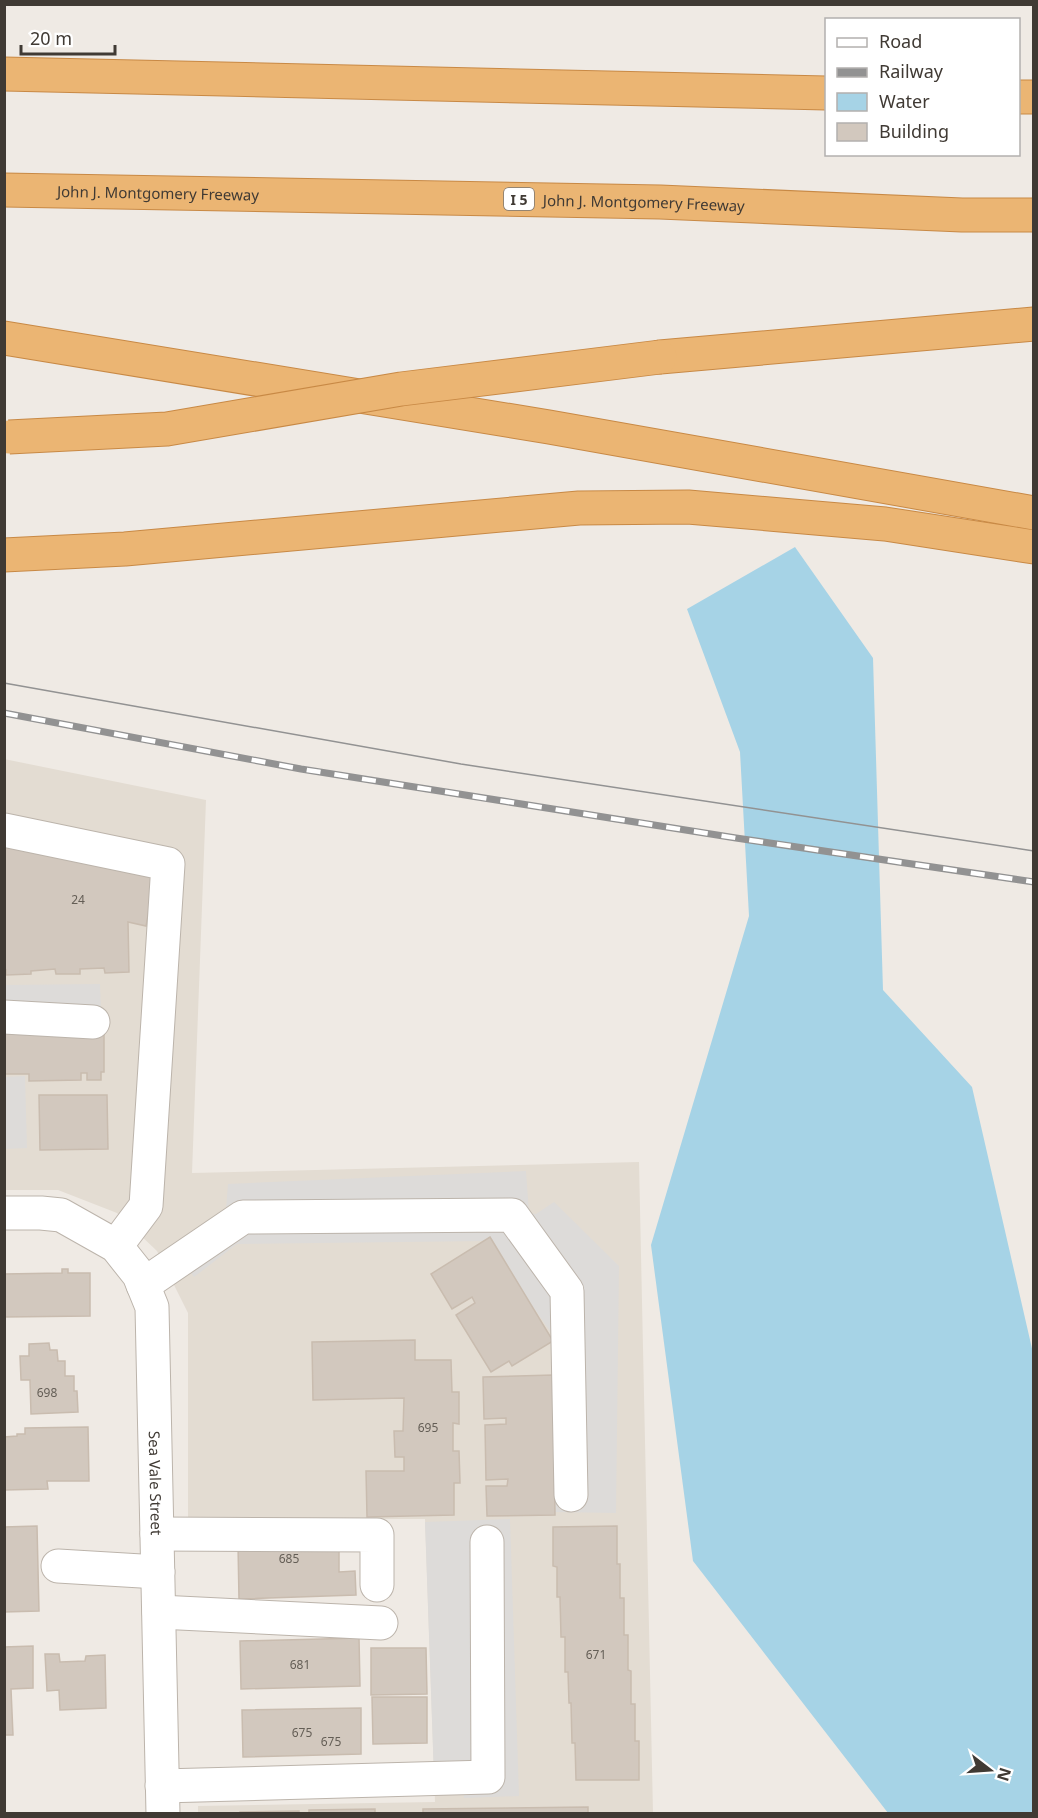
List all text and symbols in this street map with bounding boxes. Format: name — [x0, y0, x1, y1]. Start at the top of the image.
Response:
scale bar — [21, 18, 116, 56]
legend — [825, 18, 1020, 156]
text: 20 m — [30, 26, 72, 50]
text: Road — [879, 29, 922, 53]
text: Railway — [879, 59, 944, 83]
text: Water — [879, 89, 930, 113]
text: Building — [879, 119, 949, 143]
street label: John J. Montgomery Freeway — [55, 181, 259, 205]
road number: I 5 — [504, 188, 534, 210]
street label: John J. Montgomery Freeway — [541, 190, 746, 216]
house number: 24 — [71, 891, 85, 908]
house number: 698 — [37, 1384, 57, 1401]
house number: 695 — [418, 1419, 438, 1436]
street label: Sea Vale Street — [145, 1431, 167, 1536]
house number: 685 — [279, 1550, 299, 1567]
house number: 671 — [586, 1646, 606, 1663]
house number: 681 — [290, 1656, 310, 1673]
house number: 675 — [292, 1724, 312, 1741]
house number: 675 — [321, 1733, 341, 1750]
north arrow — [960, 1740, 1020, 1800]
text: N — [992, 1765, 1017, 1784]

